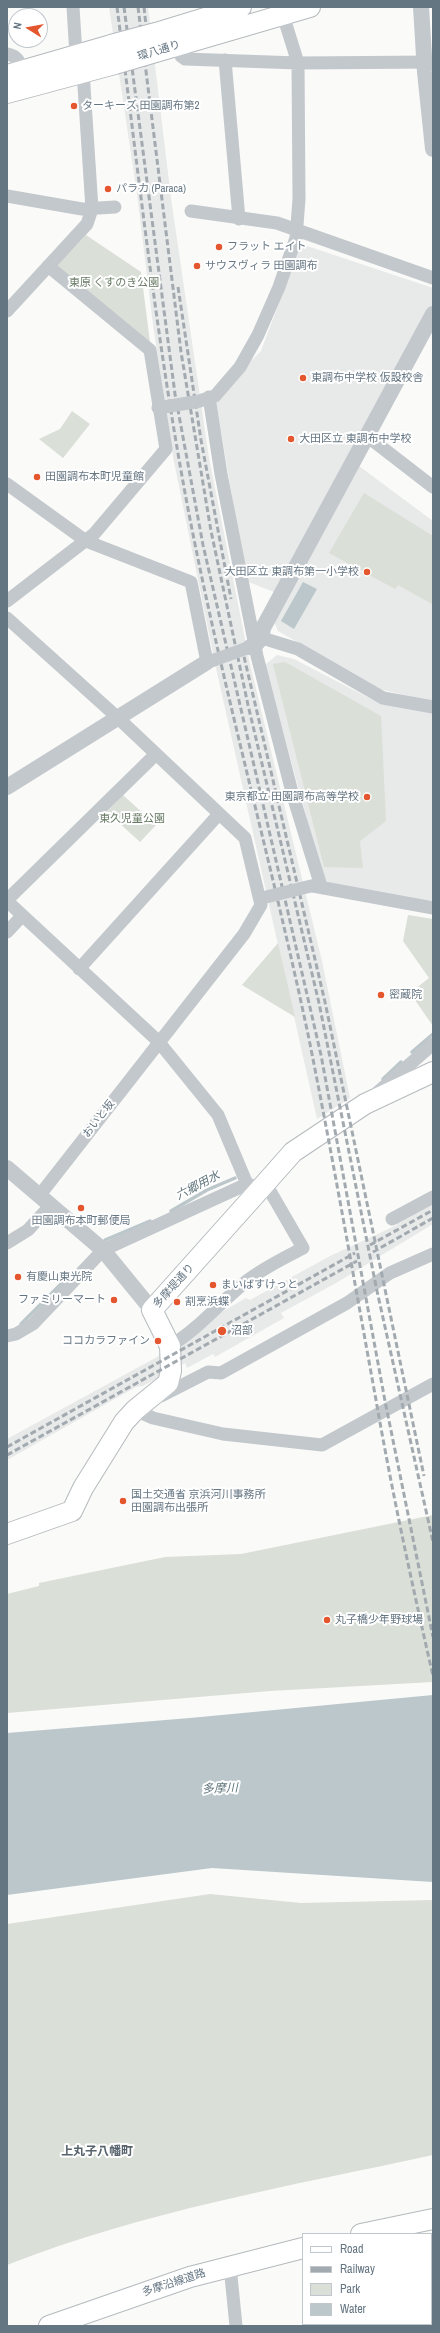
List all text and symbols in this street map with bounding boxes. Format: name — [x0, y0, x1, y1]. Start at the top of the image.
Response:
north arrow — [8, 8, 48, 48]
text: N — [10, 21, 25, 30]
street label: 環八通り — [136, 38, 182, 64]
place label: ターキーズ 田園調布第2 — [82, 99, 200, 113]
marker: ターキーズ 田園調布第2 — [69, 101, 79, 111]
place label: パラカ (Paraca) — [116, 182, 186, 196]
marker: パラカ (Paraca) — [103, 184, 113, 194]
place label: フラット エイト — [227, 240, 307, 254]
marker: フラット エイト — [214, 242, 224, 252]
place label: サウスヴィラ 田園調布 — [205, 259, 318, 273]
marker: サウスヴィラ 田園調布 — [192, 261, 202, 271]
park label: 東原 くすのき公園 — [69, 276, 159, 290]
place label: 東調布中学校 仮設校舎 — [311, 371, 424, 385]
marker: 東調布中学校 仮設校舎 — [298, 373, 308, 383]
place label: 大田区立 東調布中学校 — [299, 432, 412, 446]
marker: 大田区立 東調布中学校 — [286, 434, 296, 444]
place label: 田園調布本町児童館 — [45, 470, 144, 484]
marker: 田園調布本町児童館 — [32, 472, 42, 482]
place label: 大田区立 東調布第一小学校 — [224, 565, 359, 579]
marker: 大田区立 東調布第一小学校 — [362, 567, 372, 577]
place label: 東京都立 田園調布高等学校 — [224, 790, 359, 804]
marker: 東京都立 田園調布高等学校 — [362, 792, 372, 802]
park label: 東久児童公園 — [99, 812, 165, 826]
place label: 密蔵院 — [389, 988, 422, 1002]
marker: 密蔵院 — [376, 990, 386, 1000]
street label: おいと坂 — [80, 1098, 118, 1140]
water label: 六郷用水 — [173, 1168, 223, 1204]
marker: 田園調布本町郵便局 — [76, 1203, 86, 1213]
place label: 田園調布本町郵便局 — [32, 1214, 130, 1228]
street label: 多摩堤通り — [151, 1261, 197, 1311]
place label: 有慶山東光院 — [26, 1270, 92, 1284]
marker: 有慶山東光院 — [13, 1272, 23, 1282]
place label: まいばすけっと — [221, 1278, 298, 1292]
marker: まいばすけっと — [208, 1280, 218, 1290]
place label: ファミリーマート — [18, 1293, 106, 1307]
marker: ファミリーマート — [109, 1295, 119, 1305]
place label: 割烹浜蝶 — [185, 1295, 229, 1309]
marker: 割烹浜蝶 — [172, 1297, 182, 1307]
place label: 沼部 — [231, 1324, 253, 1338]
marker: 沼部 — [216, 1325, 228, 1337]
place label: ココカラファイン — [62, 1334, 150, 1348]
marker: ココカラファイン — [153, 1336, 163, 1346]
place label: 国土交通省 京浜河川事務所 田園調布出張所 — [131, 1488, 266, 1514]
marker: 国土交通省 京浜河川事務所 田園調布出張所 — [118, 1496, 128, 1506]
place label: 丸子橋少年野球場 — [335, 1613, 423, 1627]
marker: 丸子橋少年野球場 — [322, 1615, 332, 1625]
water label: 多摩川 — [202, 1781, 238, 1797]
district label: 上丸子八幡町 — [61, 2145, 133, 2159]
legend — [302, 2233, 432, 2325]
text: Road — [340, 2241, 364, 2257]
text: Railway — [340, 2261, 375, 2277]
street label: 多摩沿線道路 — [141, 2267, 207, 2299]
text: Park — [340, 2281, 360, 2297]
text: Water — [340, 2301, 366, 2317]

